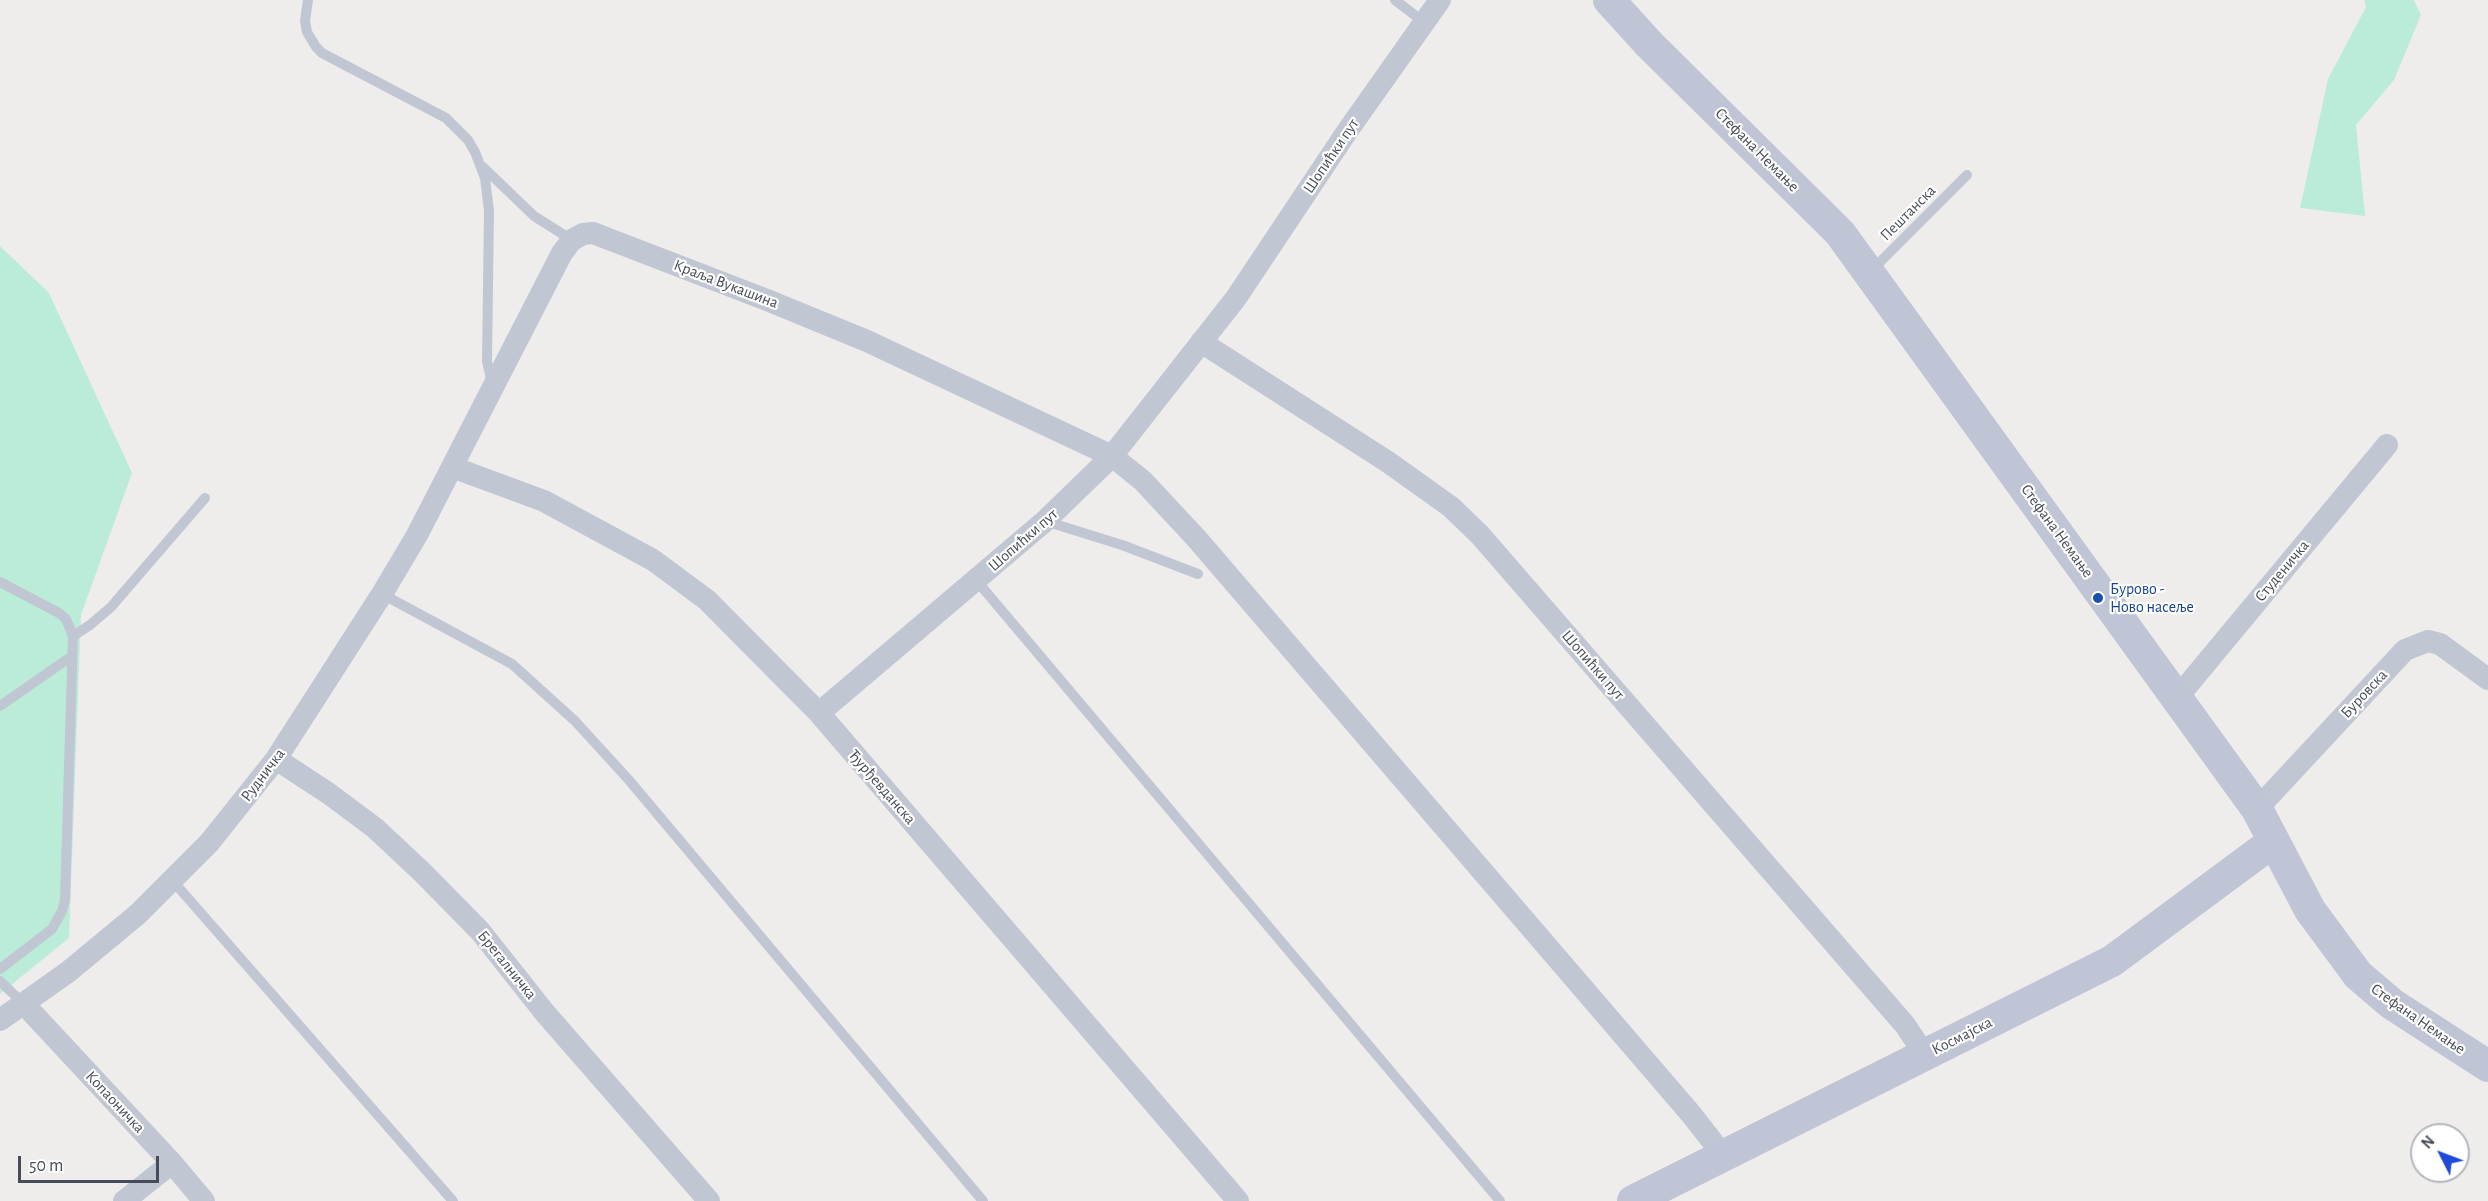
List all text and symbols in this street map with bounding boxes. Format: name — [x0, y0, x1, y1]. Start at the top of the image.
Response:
street label: Стефана Немање — [1711, 104, 1803, 196]
street label: Шопићки пут — [1299, 115, 1363, 197]
street label: Пештанска — [1876, 181, 1940, 245]
street label: Краља Вукашина — [671, 255, 781, 313]
street label: Стефана Немање — [2017, 480, 2097, 582]
street label: Шопићки пут — [984, 504, 1062, 576]
street label: Студеничка — [2251, 536, 2313, 606]
place label: Бурово - Ново насеље — [2110, 579, 2194, 617]
marker: Бурово - Ново насеље — [2091, 591, 2105, 605]
street label: Шопићки пут — [1557, 626, 1629, 704]
street label: Буровска — [2337, 666, 2391, 722]
street label: Рудничка — [237, 745, 289, 805]
street label: Ђурђевданска — [844, 746, 920, 828]
street label: Брегалничка — [473, 927, 541, 1003]
street label: Стефана Немање — [2367, 979, 2469, 1059]
street label: Космајска — [1929, 1013, 1995, 1059]
street label: Копаоничка — [81, 1067, 149, 1137]
north arrow — [2410, 1123, 2470, 1183]
text: N — [2418, 1133, 2438, 1152]
scale bar — [21, 1144, 162, 1182]
text: 50 m — [29, 1157, 63, 1175]

